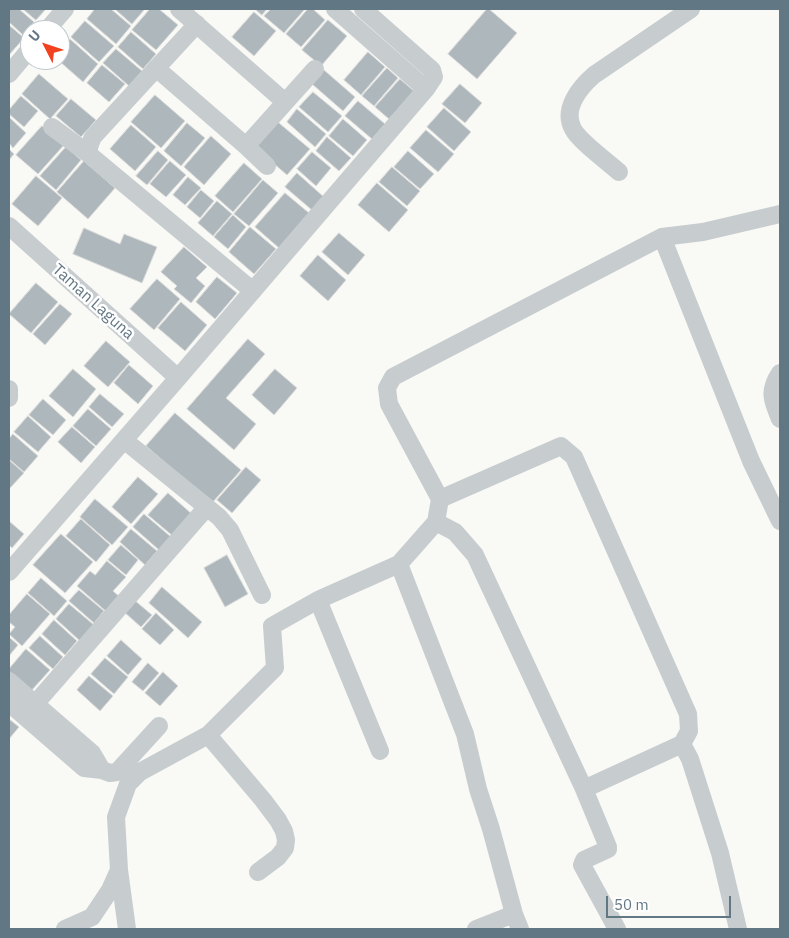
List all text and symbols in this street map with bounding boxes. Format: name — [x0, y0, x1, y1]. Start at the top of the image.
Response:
north arrow — [20, 20, 70, 70]
text: U — [24, 26, 44, 45]
street label: Taman Laguna — [48, 260, 138, 344]
scale bar — [609, 886, 734, 918]
text: 50 m — [614, 895, 649, 914]

